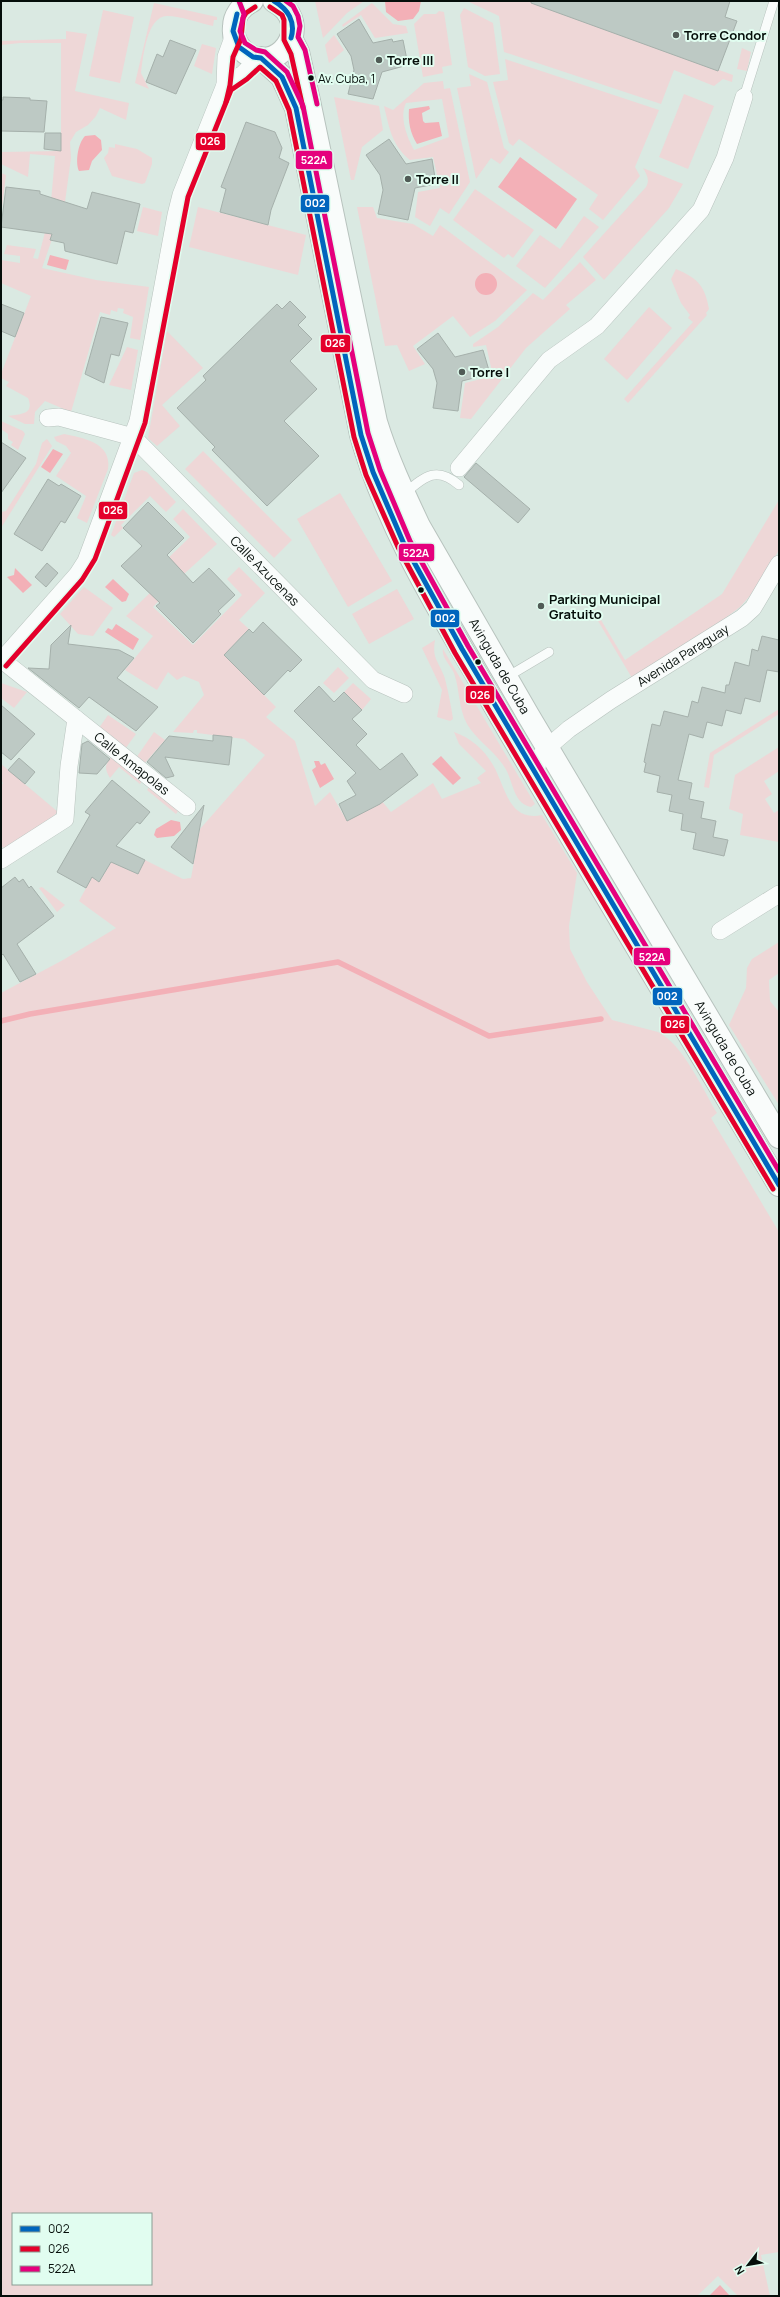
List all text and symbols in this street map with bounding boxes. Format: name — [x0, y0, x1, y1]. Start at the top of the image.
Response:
place label: Torre Condor — [684, 26, 766, 44]
marker: Torre Condor — [671, 30, 681, 40]
place label: Torre III — [387, 51, 434, 69]
marker: Torre III — [374, 55, 384, 65]
place label: Av. Cuba, 1 — [318, 70, 375, 87]
marker: Av. Cuba, 1 — [306, 73, 316, 83]
line badge: 026 — [195, 132, 226, 151]
text: 026 — [200, 133, 220, 148]
line badge: 522A — [295, 150, 333, 170]
text: 522A — [301, 152, 328, 167]
place label: Torre II — [416, 170, 459, 188]
marker: Torre II — [403, 174, 413, 184]
line badge: 002 — [300, 194, 330, 213]
text: 002 — [304, 195, 326, 210]
line badge: 026 — [320, 334, 351, 353]
text: 026 — [325, 335, 345, 350]
place label: Torre I — [470, 363, 509, 381]
marker: Torre I — [457, 367, 467, 377]
line badge: 026 — [98, 501, 128, 520]
text: 026 — [103, 502, 123, 517]
street label: Calle Azucenas — [226, 532, 304, 610]
line badge: 522A — [398, 543, 435, 562]
text: 522A — [403, 545, 430, 560]
unlabelled marker — [416, 585, 426, 595]
place label: Parking Municipal Gratuito — [549, 590, 660, 623]
marker: Parking Municipal Gratuito — [536, 601, 546, 611]
line badge: 002 — [430, 609, 460, 628]
text: 002 — [434, 610, 456, 625]
street label: Avinguda de Cuba — [465, 615, 534, 717]
street label: Avenida Paraguay — [633, 619, 732, 691]
unlabelled marker — [473, 657, 483, 667]
line badge: 026 — [465, 685, 495, 704]
text: 026 — [470, 687, 490, 702]
street label: Calle Amapolas — [90, 728, 174, 799]
line badge: 522A — [633, 947, 671, 966]
text: 522A — [639, 949, 666, 964]
line badge: 002 — [652, 987, 683, 1006]
text: 002 — [656, 988, 678, 1003]
street label: Avinguda de Cuba — [691, 997, 761, 1099]
line badge: 026 — [660, 1015, 690, 1034]
text: 026 — [665, 1016, 685, 1031]
legend — [12, 2213, 152, 2285]
text: 002 — [48, 2220, 70, 2237]
text: 026 — [48, 2240, 70, 2257]
north arrow — [728, 2245, 768, 2285]
text: 522A — [48, 2260, 76, 2277]
text: N — [730, 2263, 747, 2278]

